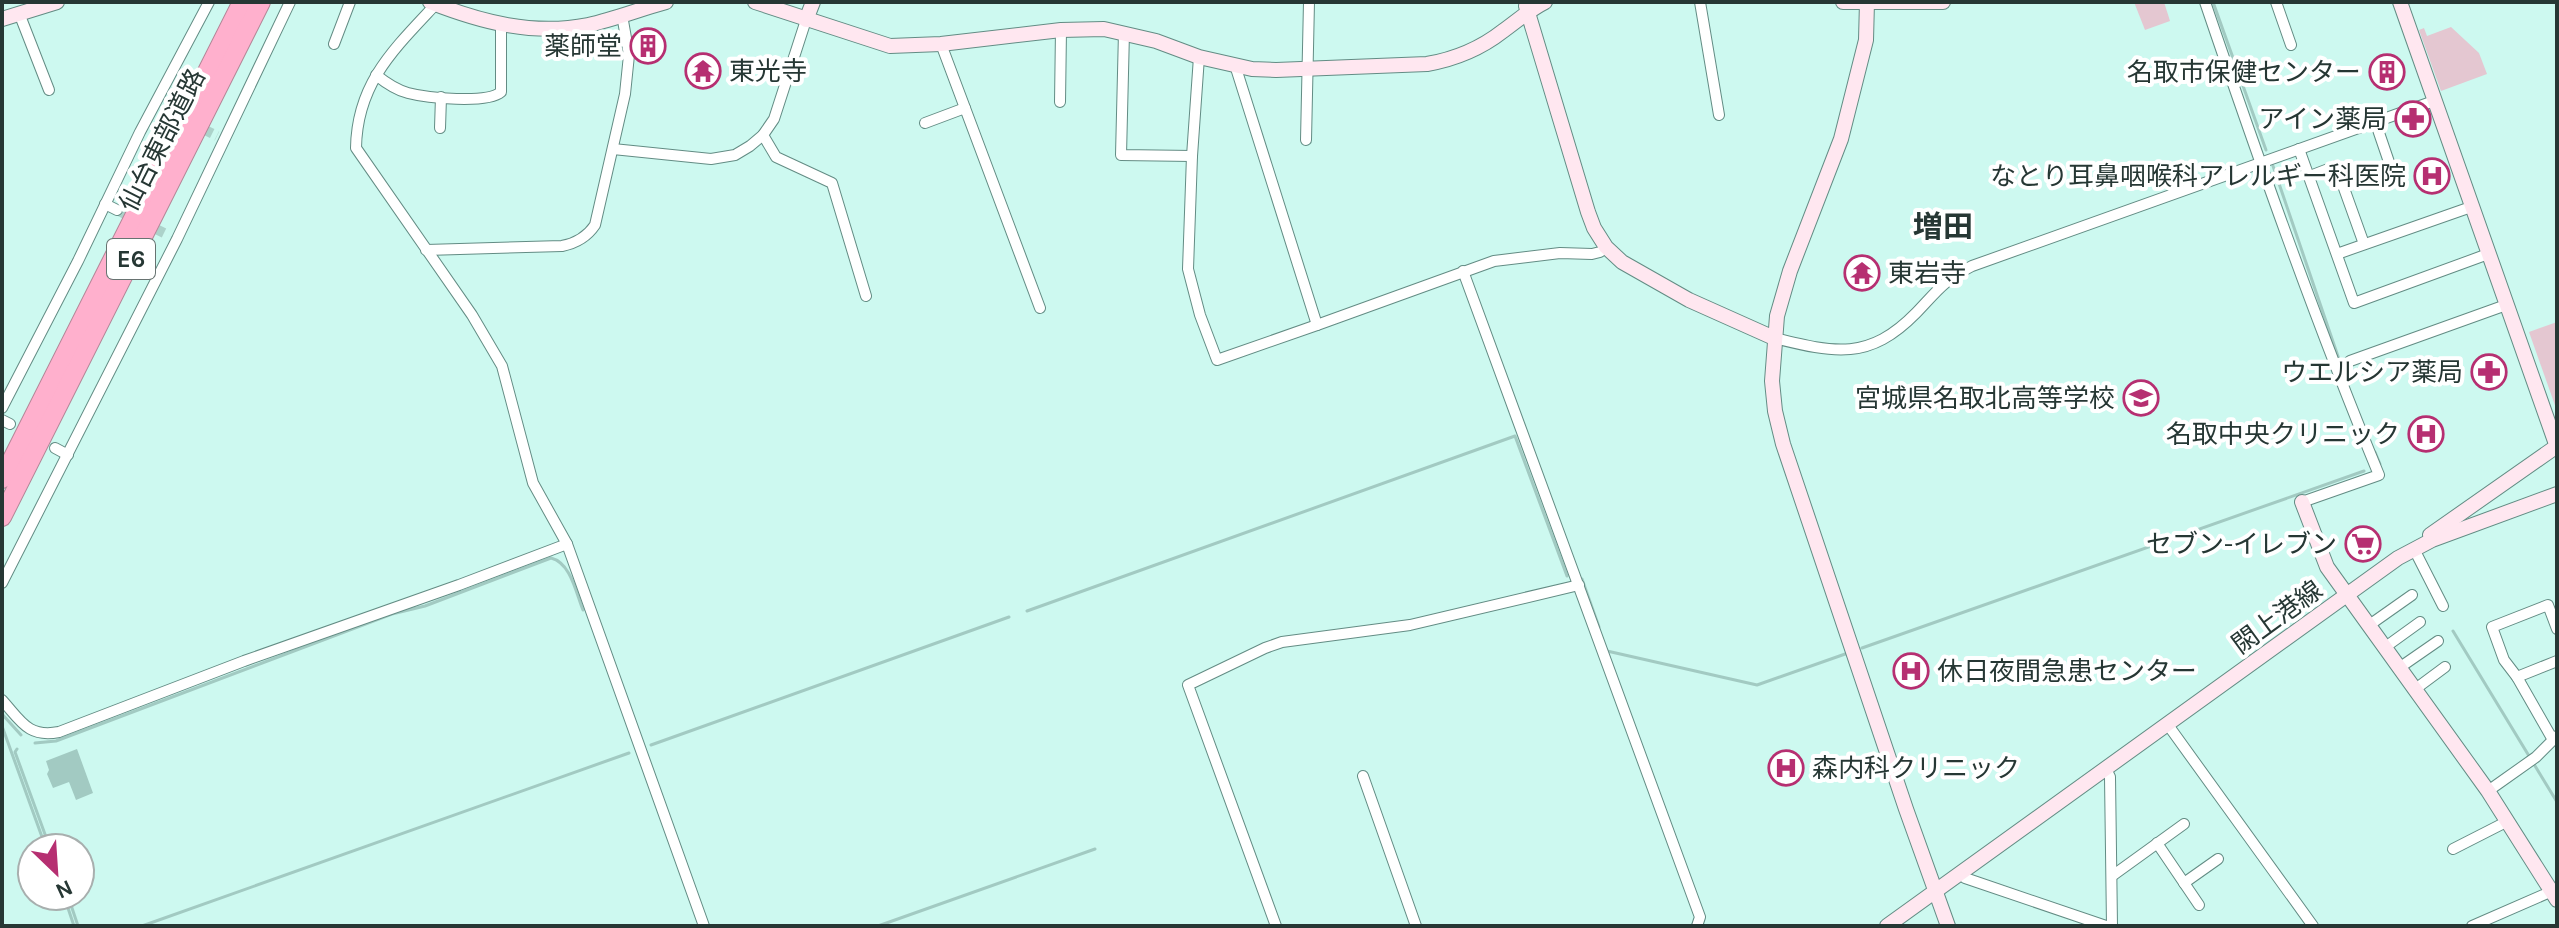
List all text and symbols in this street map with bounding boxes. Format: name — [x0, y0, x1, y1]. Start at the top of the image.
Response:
building icon: 薬師堂 — [629, 27, 667, 65]
place label: 薬師堂 — [544, 31, 622, 62]
temple icon: 東光寺 — [684, 52, 722, 90]
building icon: 名取市保健センター — [2368, 53, 2406, 91]
place label: 東光寺 — [729, 56, 807, 87]
place label: 名取市保健センター — [2127, 57, 2361, 88]
street label: 仙台東部道路 — [113, 64, 212, 217]
pharmacy icon: アイン薬局 — [2394, 100, 2432, 138]
place label: アイン薬局 — [2258, 104, 2387, 135]
hospital icon: なとり耳鼻咽喉科アレルギー科医院 — [2413, 157, 2451, 195]
place label: なとり耳鼻咽喉科アレルギー科医院 — [1990, 161, 2406, 192]
district label: 増田 — [1913, 209, 1973, 245]
road number: E6 — [107, 239, 155, 279]
temple icon: 東岩寺 — [1843, 254, 1881, 292]
place label: 東岩寺 — [1888, 258, 1966, 289]
pharmacy icon: ウエルシア薬局 — [2470, 353, 2508, 391]
place label: ウエルシア薬局 — [2281, 357, 2463, 388]
school or university icon: 宮城県名取北高等学校 — [2122, 379, 2160, 417]
place label: 宮城県名取北高等学校 — [1855, 383, 2115, 414]
hospital icon: 名取中央クリニック — [2407, 415, 2445, 453]
place label: 名取中央クリニック — [2166, 419, 2400, 450]
supermarket icon: セブン-イレブン — [2344, 525, 2382, 563]
place label: セブン-イレブン — [2146, 529, 2337, 560]
street label: 閖上港線 — [2226, 574, 2328, 661]
hospital icon: 休日夜間急患センター — [1892, 652, 1930, 690]
place label: 休日夜間急患センター — [1937, 656, 2197, 687]
hospital icon: 森内科クリニック — [1767, 749, 1805, 787]
place label: 森内科クリニック — [1812, 753, 2020, 784]
north arrow — [16, 832, 96, 912]
text: N — [51, 874, 77, 904]

